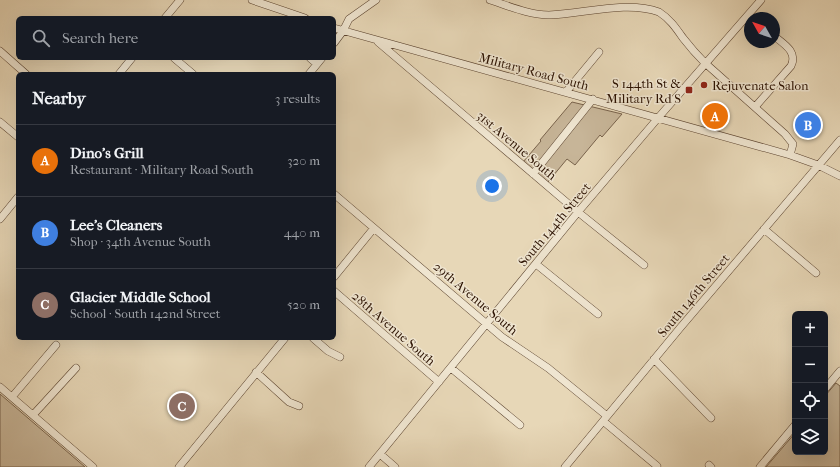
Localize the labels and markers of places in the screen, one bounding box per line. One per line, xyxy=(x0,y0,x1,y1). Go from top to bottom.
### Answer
place label: S 144th St & Military Rd S xyxy=(606,76,681,106)
place label: Rejuvenate Salon xyxy=(712,78,809,93)
marker: Rejuvenate Salon xyxy=(699,80,709,90)
marker: S 144th St & Military Rd S xyxy=(684,85,694,95)
pin: A xyxy=(702,101,728,131)
pin: B xyxy=(795,110,821,140)
pin: C xyxy=(169,391,195,421)

